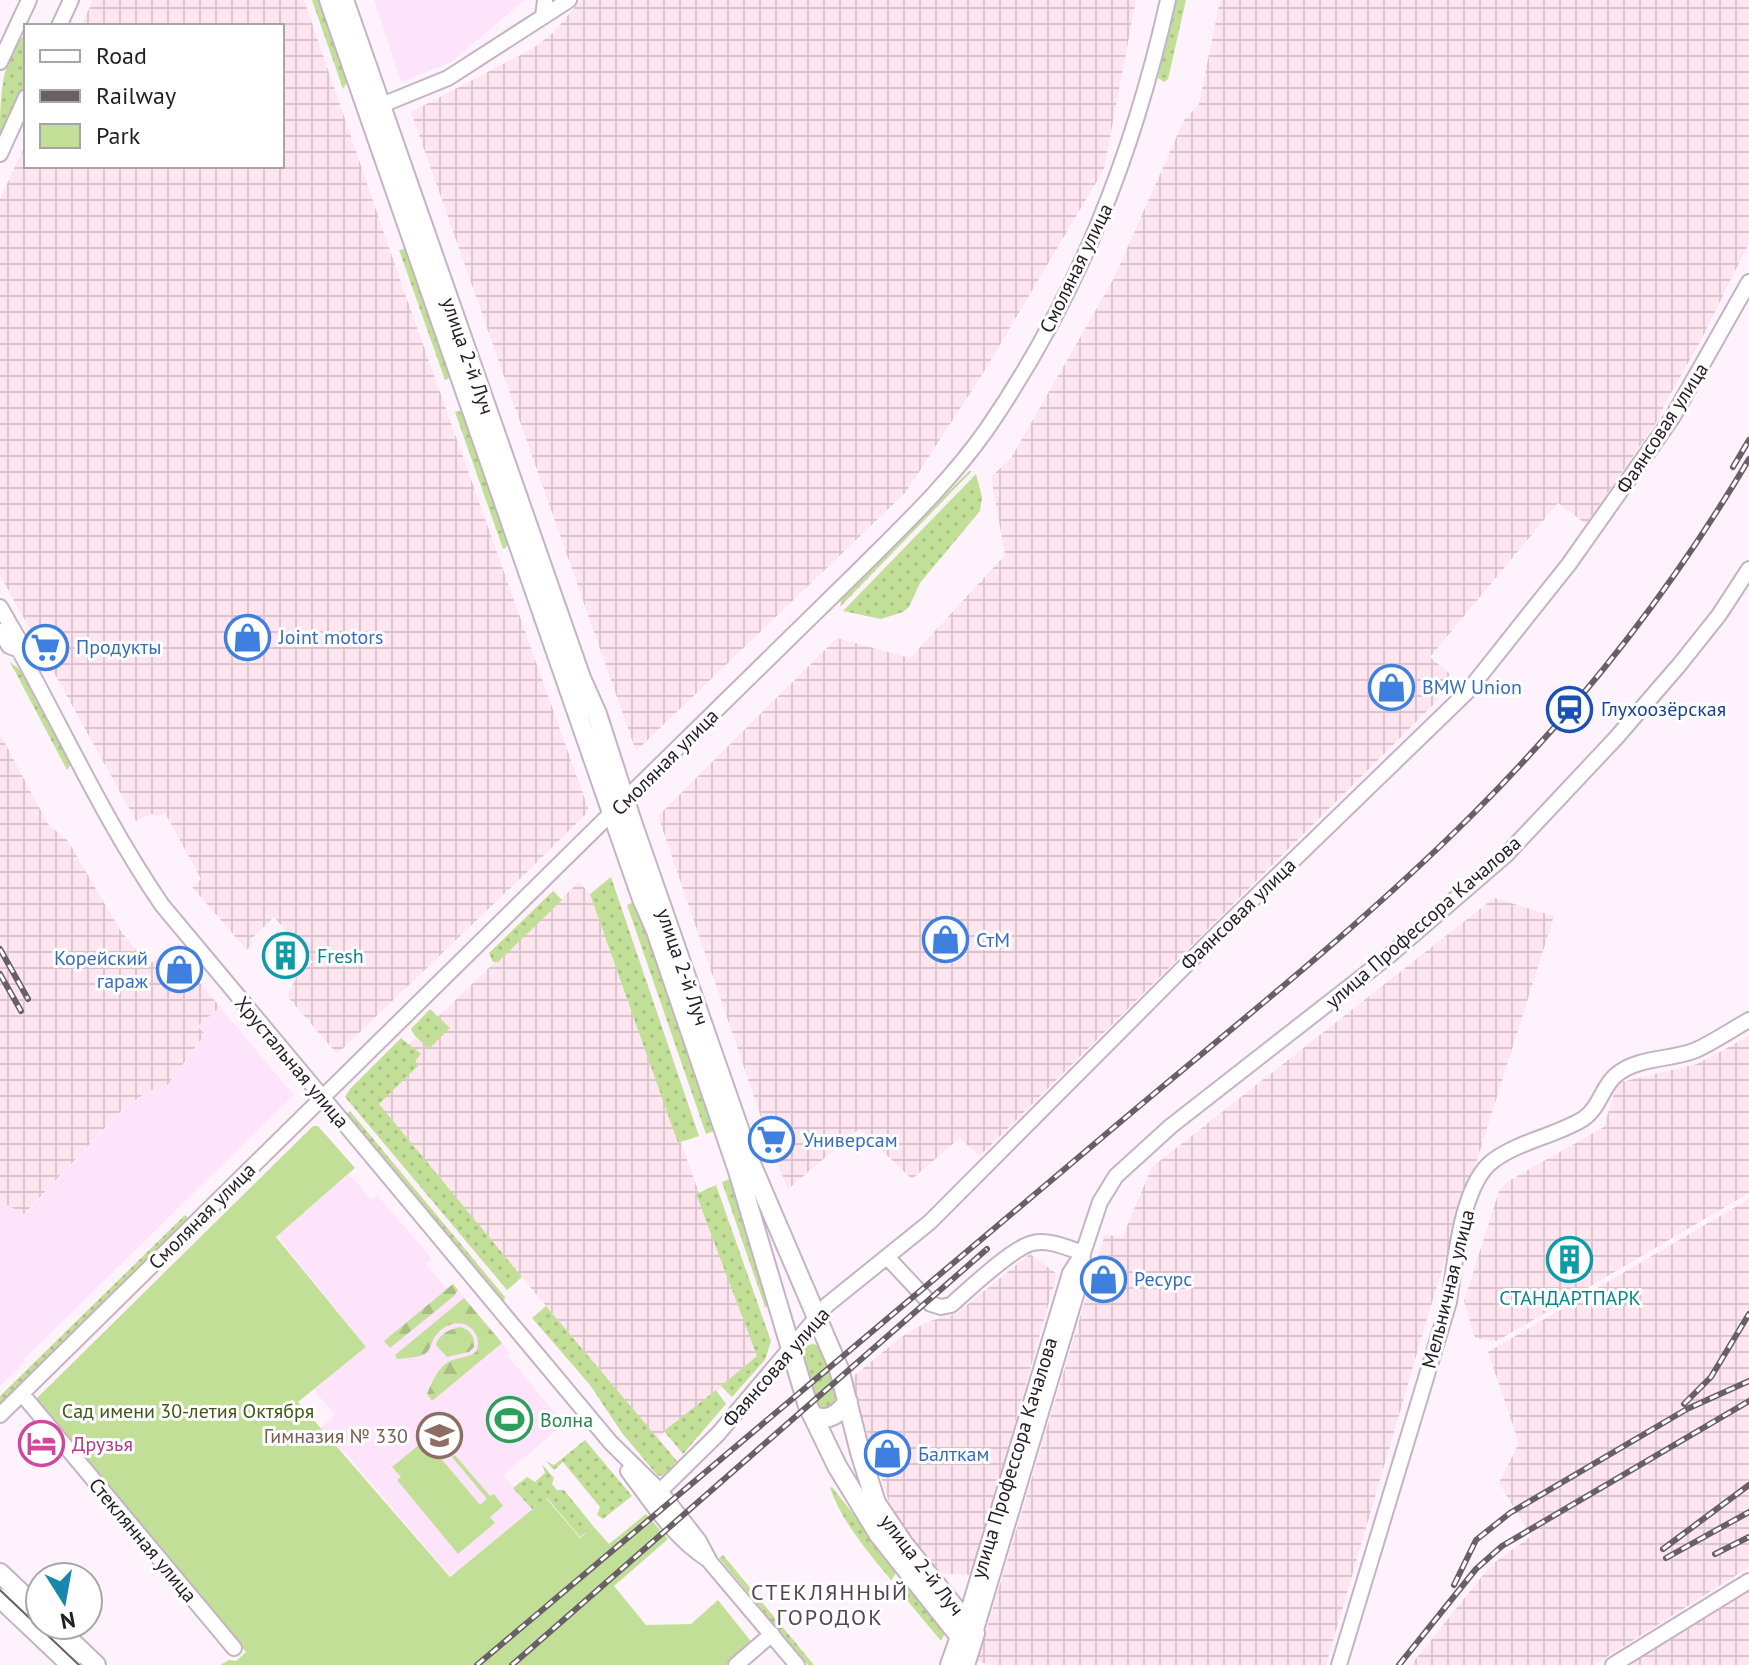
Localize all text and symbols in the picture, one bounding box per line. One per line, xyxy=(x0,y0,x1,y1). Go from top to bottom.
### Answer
legend xyxy=(24,24,284,168)
text: Road xyxy=(96,40,147,71)
text: Railway xyxy=(96,80,176,111)
text: Park xyxy=(96,120,141,151)
street label: Смоляная улица xyxy=(1033,199,1119,337)
street label: улица 2-й Луч xyxy=(436,294,500,418)
street label: Фаянсовая улица xyxy=(1610,358,1714,498)
shop icon: Joint motors xyxy=(224,613,272,661)
supermarket icon: Продукты xyxy=(21,623,69,671)
place label: Joint motors xyxy=(278,624,383,650)
place label: Продукты xyxy=(76,634,161,660)
shop icon: BMW Union xyxy=(1367,663,1415,711)
place label: BMW Union xyxy=(1422,674,1522,700)
station icon: Глухоозёрская xyxy=(1546,685,1594,733)
place label: Глухоозёрская xyxy=(1601,696,1726,722)
street label: Смоляная улица xyxy=(606,703,724,821)
street label: улица Профессора Качалова xyxy=(1320,830,1526,1014)
street label: Фаянсовая улица xyxy=(1175,852,1301,976)
street label: улица 2-й Луч xyxy=(651,905,715,1029)
shop icon: СтМ xyxy=(921,916,969,964)
place label: СтМ xyxy=(976,927,1010,953)
building icon: Fresh xyxy=(262,932,310,980)
place label: Fresh xyxy=(317,943,364,969)
place label: Корейский гараж xyxy=(54,945,149,994)
shop icon: Корейский гараж xyxy=(155,946,203,994)
street label: Хрустальная улица xyxy=(229,991,355,1133)
supermarket icon: Универсам xyxy=(748,1116,796,1164)
place label: Универсам xyxy=(803,1127,898,1153)
street label: Смоляная улица xyxy=(143,1157,261,1275)
street label: Мельничная улица xyxy=(1416,1207,1480,1371)
building icon: СТАНДАРТПАРК xyxy=(1546,1235,1594,1283)
shop icon: Ресурс xyxy=(1079,1255,1127,1303)
place label: Ресурс xyxy=(1134,1266,1192,1292)
place label: СТАНДАРТПАРК xyxy=(1499,1285,1641,1311)
street label: Фаянсовая улица xyxy=(717,1302,835,1432)
street label: улица Профессора Качалова xyxy=(965,1334,1063,1582)
sports icon: Волна xyxy=(485,1396,533,1444)
park label: Сад имени 30-летия Октября xyxy=(62,1398,314,1424)
place label: Волна xyxy=(540,1407,593,1433)
school or university icon: Гимназия № 330 xyxy=(415,1412,463,1460)
hotel icon: Друзья xyxy=(17,1420,65,1468)
place label: Гимназия № 330 xyxy=(264,1423,408,1449)
shop icon: Балткам xyxy=(863,1430,911,1478)
place label: Друзья xyxy=(72,1431,133,1457)
place label: Балткам xyxy=(918,1441,989,1467)
street label: Стеклянная улица xyxy=(83,1472,203,1608)
street label: улица 2-й Луч xyxy=(874,1509,970,1621)
north arrow xyxy=(24,1561,104,1641)
district label: СТЕКЛЯННЫЙ ГОРОДОК xyxy=(751,1578,909,1631)
text: N xyxy=(58,1606,78,1636)

